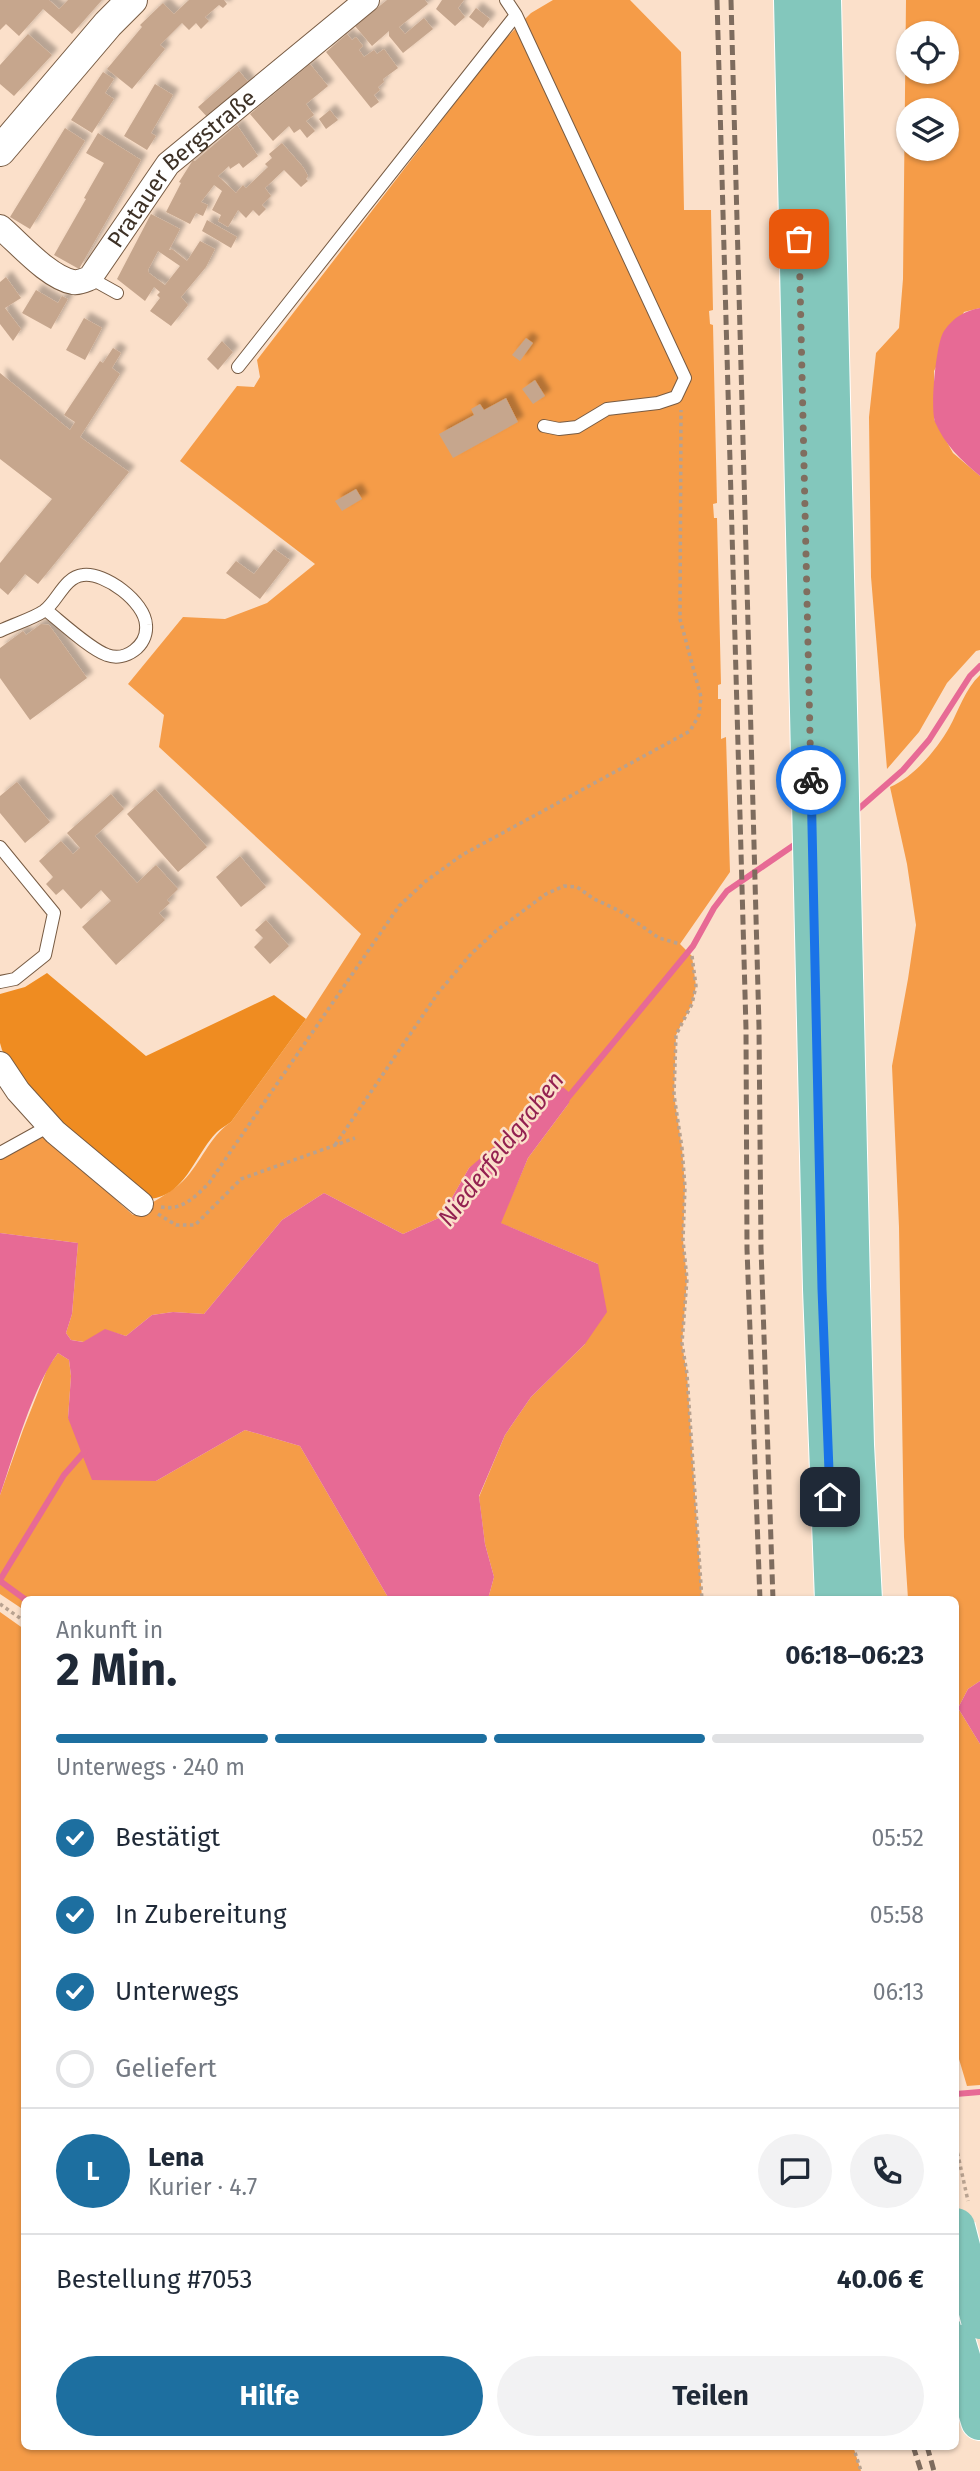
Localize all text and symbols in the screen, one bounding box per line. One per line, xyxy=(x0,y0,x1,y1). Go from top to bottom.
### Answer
map controls xyxy=(896,21,959,161)
button: locate xyxy=(896,21,959,84)
street label: Pratauer Bergstraße xyxy=(101,83,262,253)
button: layers xyxy=(896,98,959,161)
pin xyxy=(769,209,829,269)
icon: bag xyxy=(780,220,818,258)
courier xyxy=(776,745,846,815)
icon: bike xyxy=(792,761,830,799)
water label: Niederfeldgraben xyxy=(432,1066,570,1232)
pin xyxy=(800,1467,860,1527)
icon: home xyxy=(811,1478,849,1516)
text: Ankunft in xyxy=(56,1616,163,1644)
text: 06:18–06:23 xyxy=(785,1640,924,1671)
text: 2 Min. xyxy=(56,1642,177,1697)
text: Unterwegs · 240 m xyxy=(56,1753,245,1781)
icon: check xyxy=(56,1819,94,1857)
text: Bestätigt xyxy=(115,1822,220,1853)
text: 05:52 xyxy=(871,1824,924,1852)
icon: check xyxy=(56,1896,94,1934)
text: In Zubereitung xyxy=(115,1899,287,1930)
text: 05:58 xyxy=(870,1901,924,1929)
icon: check xyxy=(56,1973,94,2011)
text: Unterwegs xyxy=(115,1976,239,2007)
text: 06:13 xyxy=(873,1978,924,2006)
text: Geliefert xyxy=(115,2053,217,2084)
button: chat xyxy=(758,2134,832,2208)
button: phone xyxy=(850,2134,924,2208)
text: Lena xyxy=(148,2142,204,2173)
text: L xyxy=(86,2156,100,2187)
text: Kurier · 4.7 xyxy=(148,2173,257,2201)
text: Bestellung #7053 xyxy=(56,2264,252,2295)
text: 40.06 € xyxy=(837,2264,924,2295)
button: Hilfe xyxy=(56,2356,483,2436)
button: Teilen xyxy=(497,2356,924,2436)

